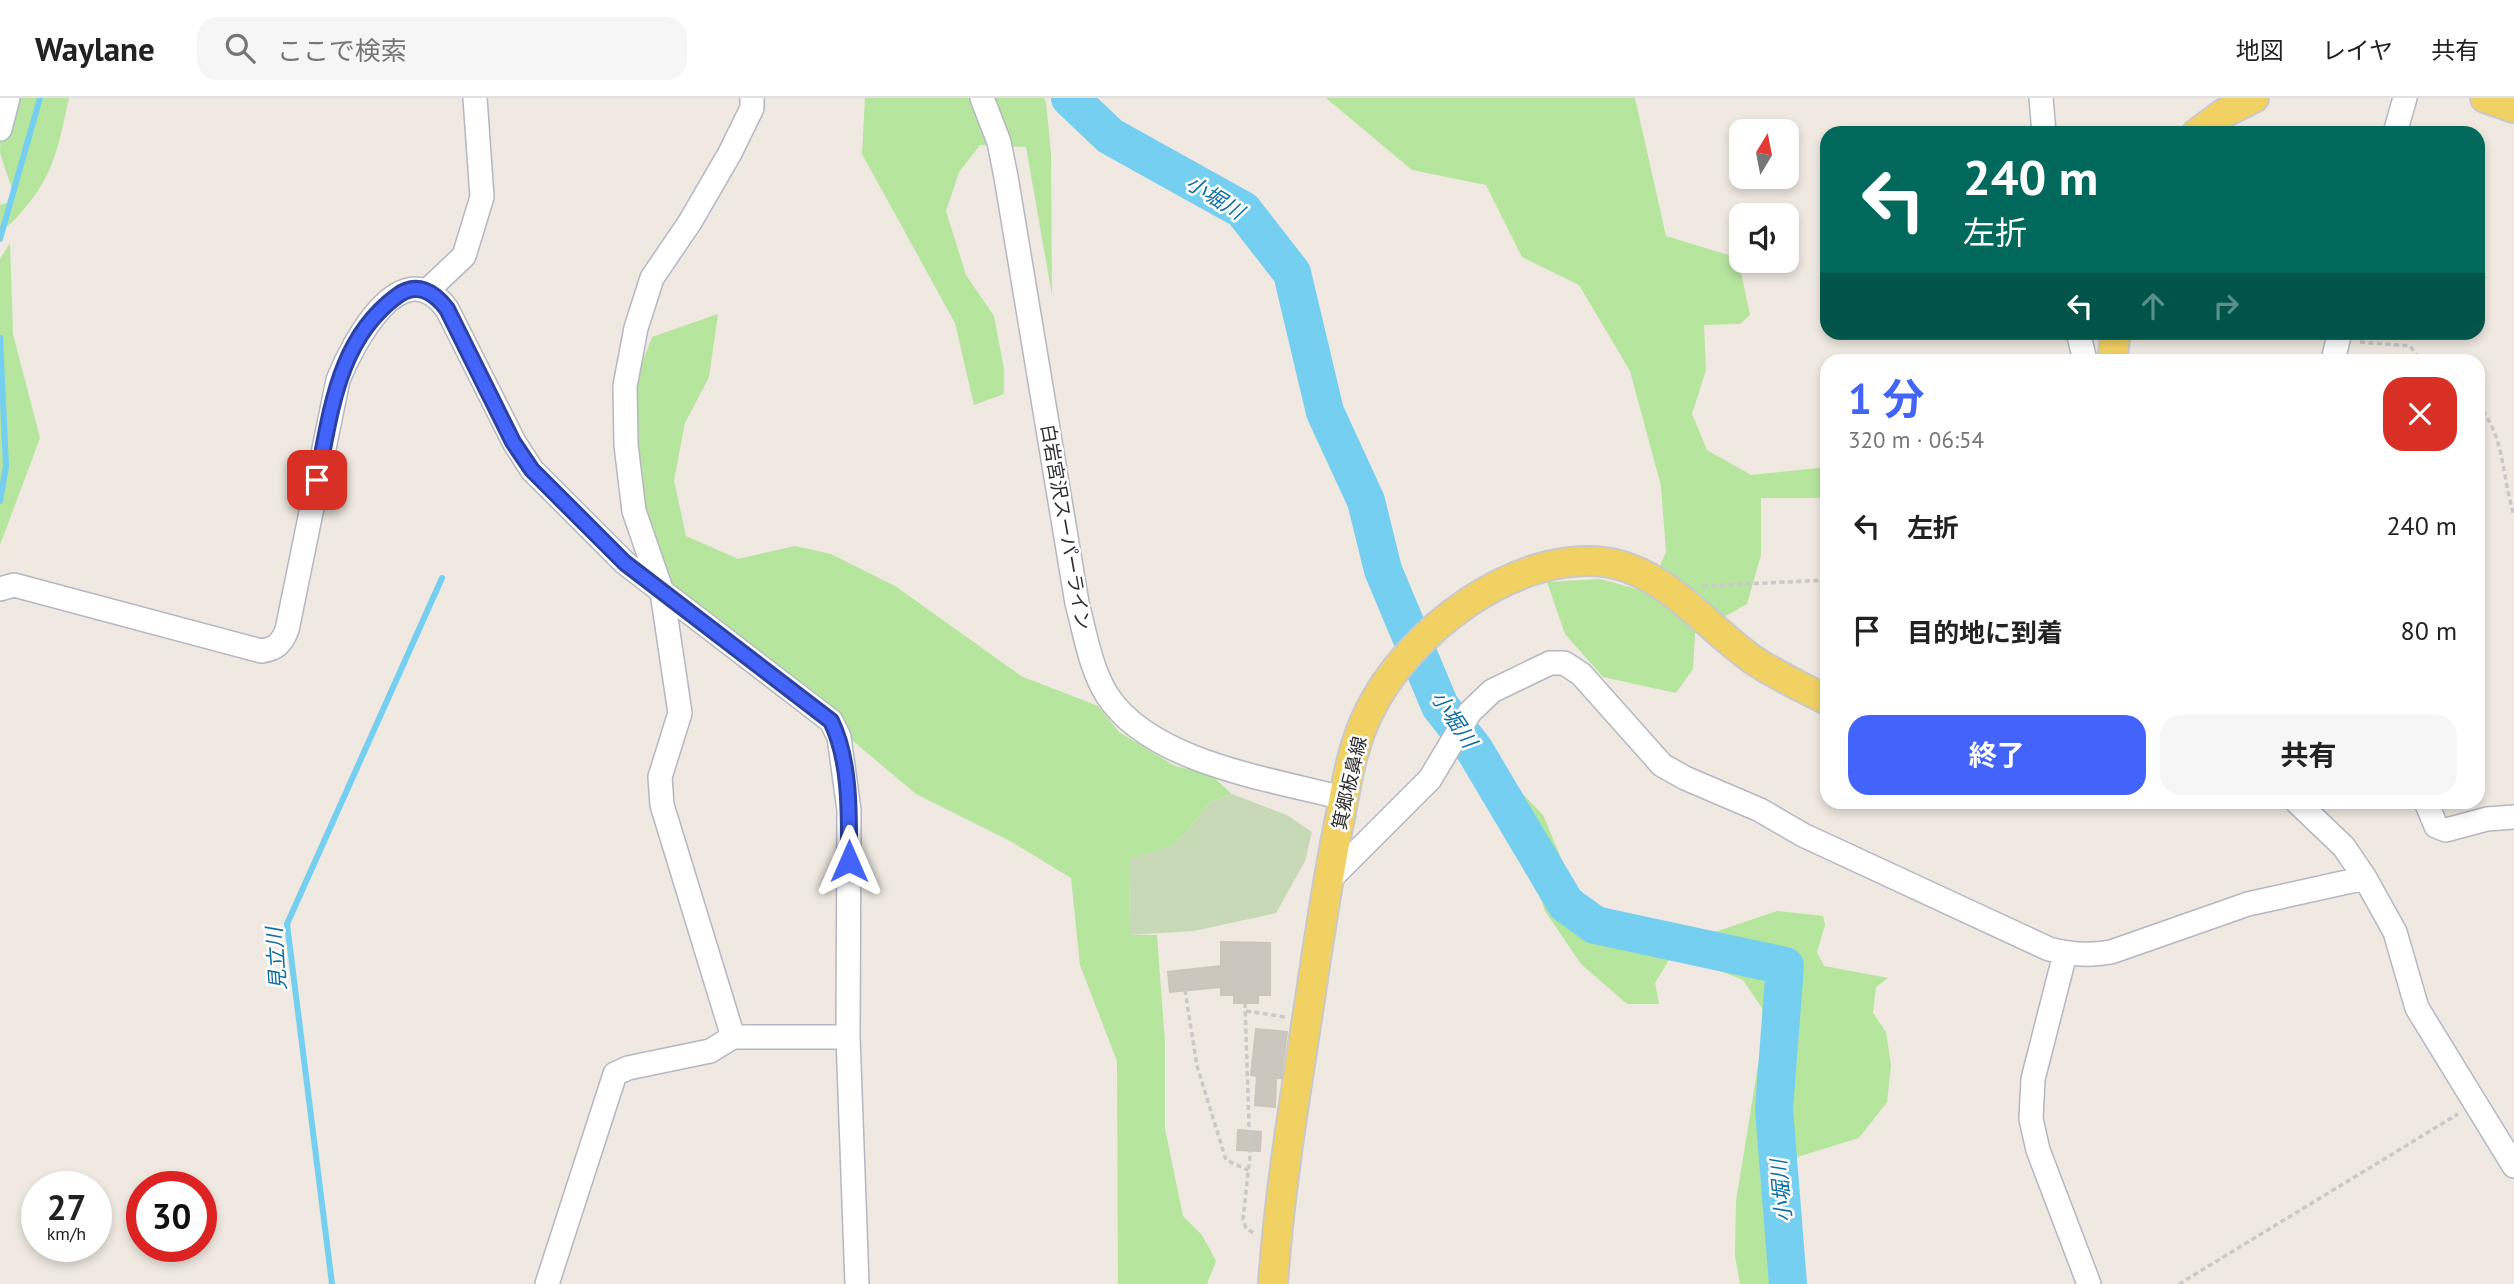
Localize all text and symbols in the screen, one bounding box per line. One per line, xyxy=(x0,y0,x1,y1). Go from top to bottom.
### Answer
search box xyxy=(197,17,687,80)
text: Waylane xyxy=(35,27,155,70)
icon: search xyxy=(221,29,259,67)
text: ここで検索 xyxy=(277,34,407,67)
text: 地図 xyxy=(2236,35,2284,66)
text: レイヤ xyxy=(2322,35,2393,66)
text: 共有 xyxy=(2431,35,2479,66)
north arrow xyxy=(1729,119,1799,189)
map controls xyxy=(1729,119,1799,273)
text: 240 m xyxy=(1963,145,2098,209)
icon: left xyxy=(1848,154,1939,245)
water label: 小堀川 xyxy=(1181,169,1251,226)
button: sound xyxy=(1729,203,1799,273)
text: 左折 xyxy=(1963,211,2027,253)
icon: left xyxy=(2061,287,2099,325)
icon: ahead xyxy=(2134,287,2172,325)
icon: right xyxy=(2207,287,2245,325)
text: 1 分 xyxy=(1848,371,1924,426)
button: close xyxy=(2383,377,2457,451)
street label: 白岩宮沢スーパーライン xyxy=(1036,422,1096,632)
text: 320 m · 06:54 xyxy=(1848,425,1984,454)
pin xyxy=(287,450,347,510)
icon: arrive xyxy=(298,461,336,499)
icon: left xyxy=(1848,507,1886,545)
text: 240 m xyxy=(2386,509,2457,542)
text: 左折 xyxy=(1907,511,1959,544)
icon: arrive xyxy=(1848,612,1886,650)
text: 80 m xyxy=(2401,614,2457,647)
text: 目的地に到着 xyxy=(1907,616,2063,649)
water label: 小堀川 xyxy=(1425,685,1484,754)
button: 終了 xyxy=(1848,715,2146,795)
button: 共有 xyxy=(2160,715,2457,795)
street label: 箕郷板鼻線 xyxy=(1327,734,1371,832)
position arrow xyxy=(812,824,886,898)
water label: 見立川 xyxy=(260,925,292,991)
water label: 小堀川 xyxy=(1765,1156,1797,1224)
speed limit sign: 30 xyxy=(126,1171,217,1262)
text: 27 xyxy=(47,1184,86,1230)
text: km/h xyxy=(47,1222,86,1245)

